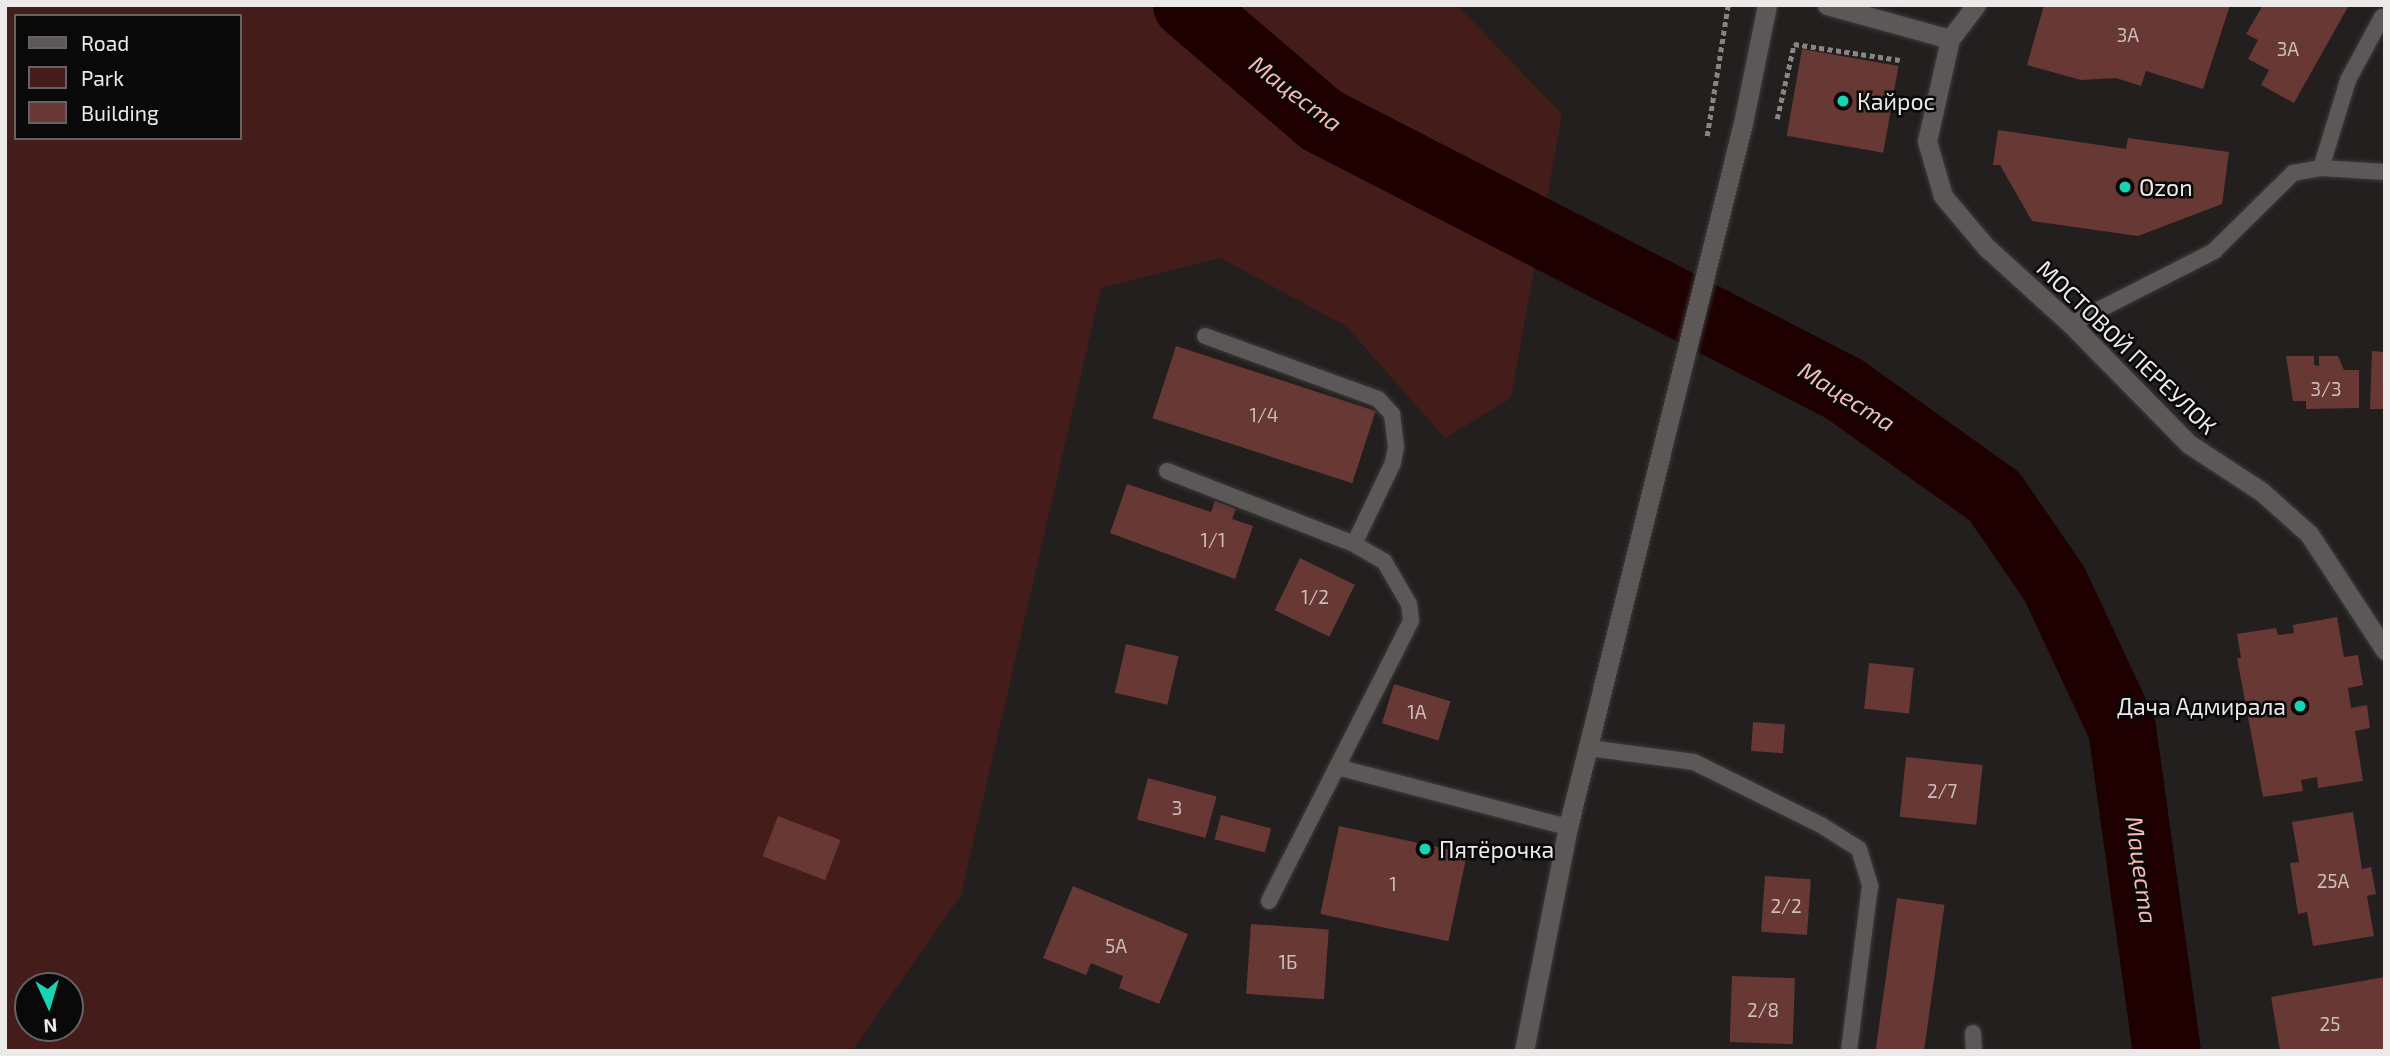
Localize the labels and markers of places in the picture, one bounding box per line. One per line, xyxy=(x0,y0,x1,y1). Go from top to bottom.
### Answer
place label: Кайрос xyxy=(1857,87,1935,115)
marker: Кайрос xyxy=(1835,93,1851,109)
place label: Ozon xyxy=(2139,173,2192,201)
marker: Ozon xyxy=(2117,179,2133,195)
place label: Дача Адмирала xyxy=(2117,692,2286,720)
marker: Дача Адмирала xyxy=(2292,698,2308,714)
place label: Пятёрочка xyxy=(1439,835,1554,863)
marker: Пятёрочка xyxy=(1417,841,1433,857)

